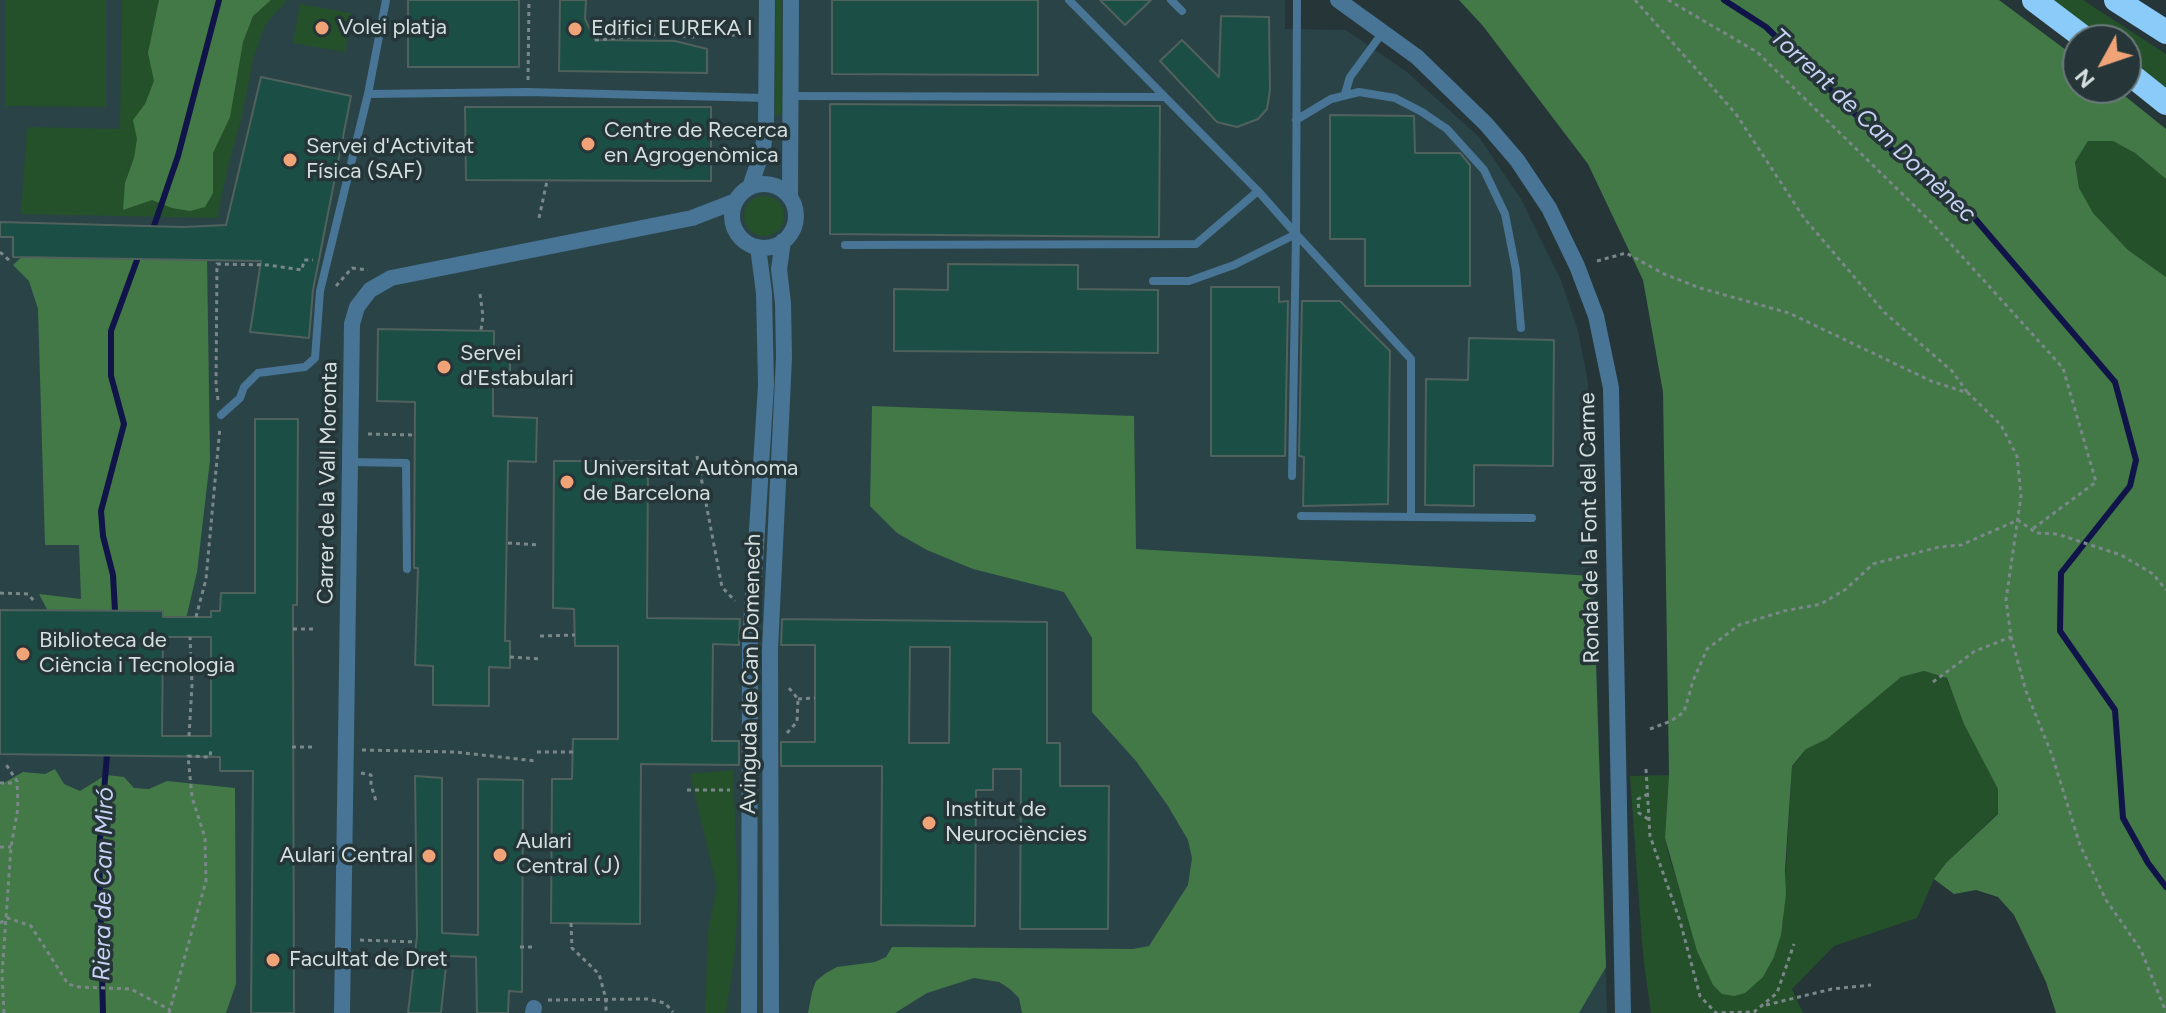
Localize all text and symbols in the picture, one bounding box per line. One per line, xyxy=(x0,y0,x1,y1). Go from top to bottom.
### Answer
place label: Volei platja xyxy=(338,15,447,41)
place label: Edifici EUREKA I xyxy=(591,16,753,42)
marker: Volei platja xyxy=(313,19,331,37)
marker: Edifici EUREKA I xyxy=(566,20,584,38)
water label: Torrent de Can Domènec xyxy=(1764,23,1982,229)
north arrow xyxy=(2062,24,2142,104)
text: N xyxy=(2069,63,2101,94)
place label: Centre de Recerca en Agrogenòmica xyxy=(604,118,788,170)
place label: Servei d'Activitat Física (SAF) xyxy=(306,134,474,186)
marker: Centre de Recerca en Agrogenòmica xyxy=(579,135,597,153)
marker: Servei d'Activitat Física (SAF) xyxy=(281,151,299,169)
place label: Servei d'Estabulari xyxy=(460,341,574,392)
marker: Servei d'Estabulari xyxy=(435,358,453,376)
street label: Carrer de la Vall Moronta xyxy=(313,361,343,605)
street label: Ronda de la Font del Carme xyxy=(1574,392,1606,664)
place label: Universitat Autònoma de Barcelona xyxy=(583,456,798,508)
marker: Universitat Autònoma de Barcelona xyxy=(558,473,576,491)
street label: Avinguda de Can Domenech xyxy=(735,534,767,814)
place label: Biblioteca de Ciència i Tecnologia xyxy=(39,628,235,680)
marker: Biblioteca de Ciència i Tecnologia xyxy=(14,645,32,663)
water label: Riera de Can Miró xyxy=(88,787,120,981)
place label: Institut de Neurociències xyxy=(945,797,1087,848)
marker: Institut de Neurociències xyxy=(920,814,938,832)
place label: Aulari Central (J) xyxy=(516,829,620,880)
place label: Aulari Central xyxy=(280,843,413,869)
marker: Aulari Central (J) xyxy=(491,846,509,864)
marker: Aulari Central xyxy=(420,847,438,865)
place label: Facultat de Dret xyxy=(289,947,448,973)
marker: Facultat de Dret xyxy=(264,951,282,969)

